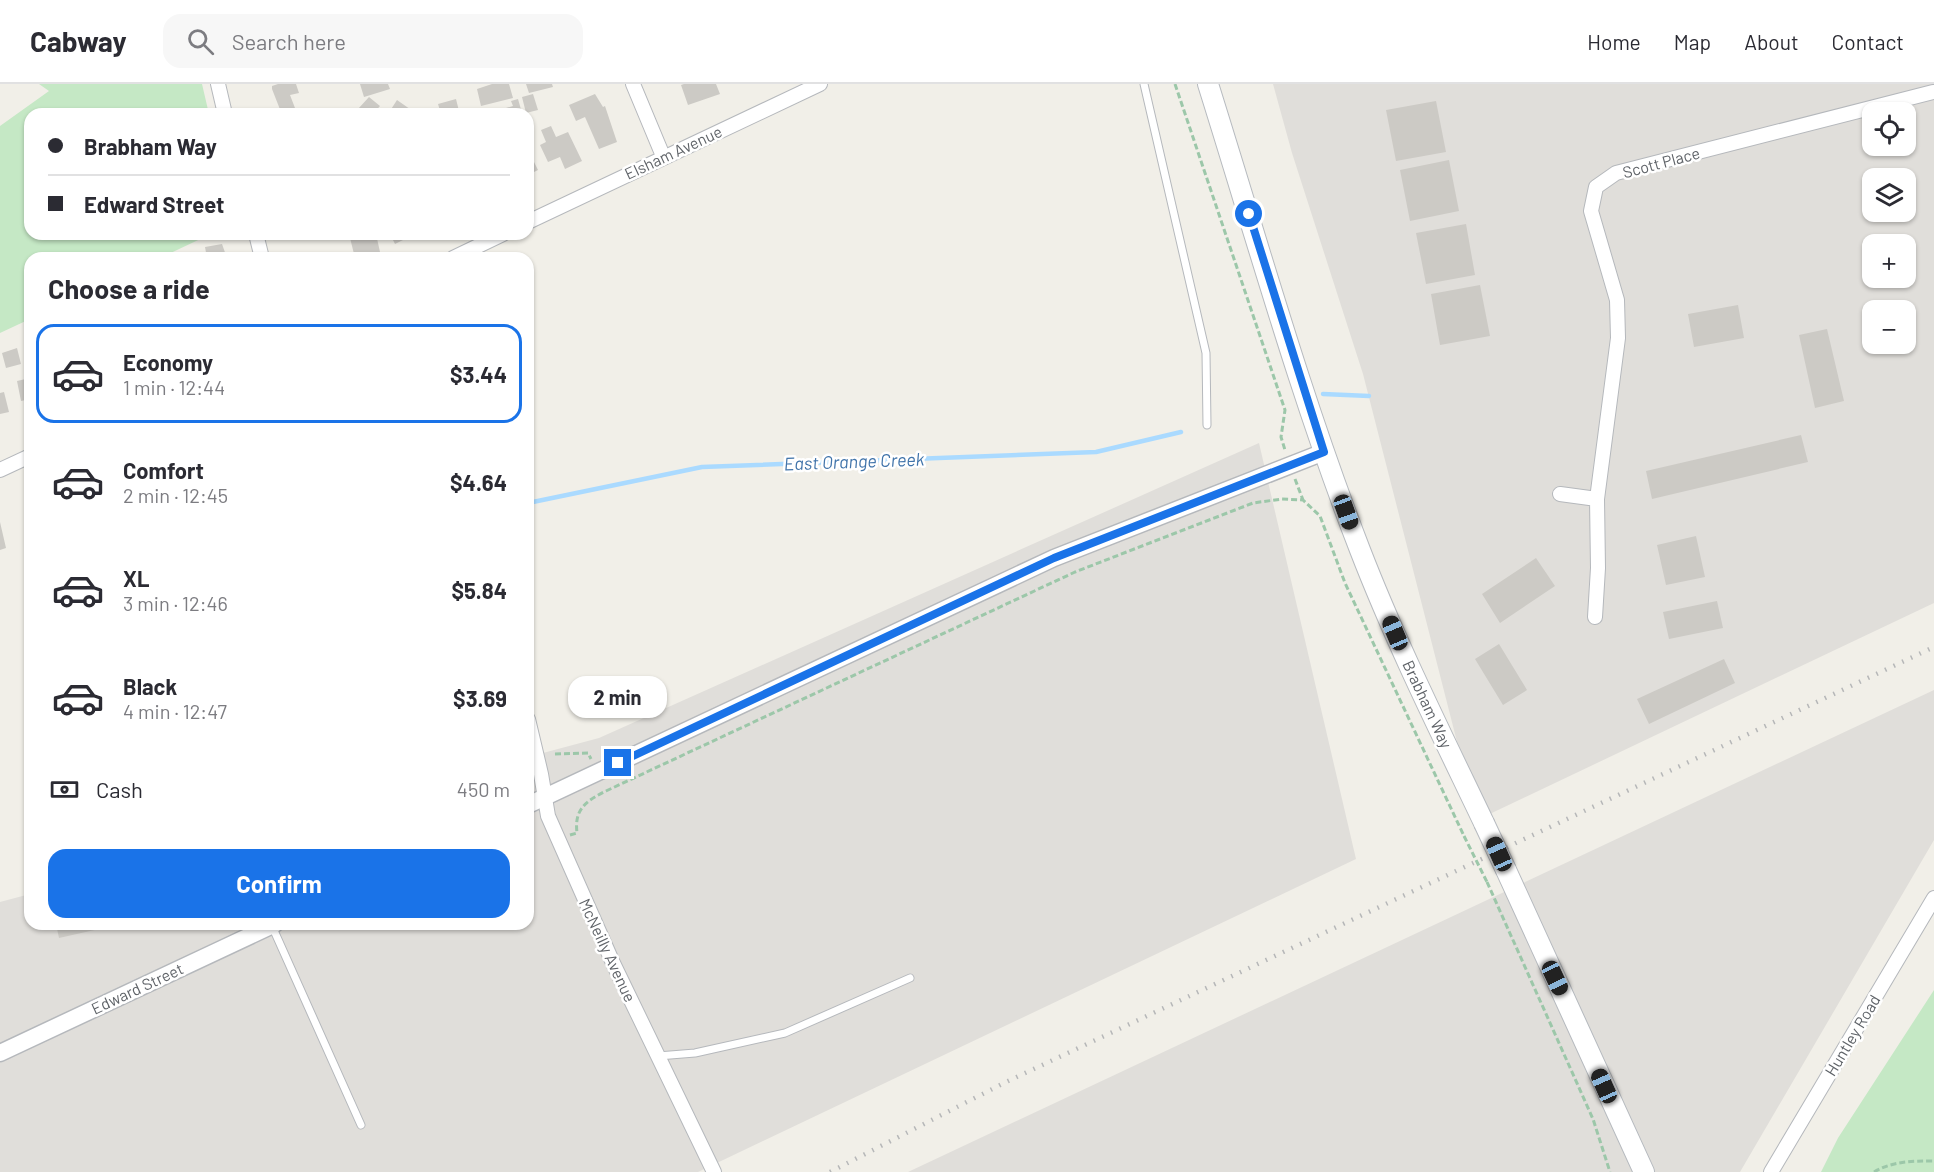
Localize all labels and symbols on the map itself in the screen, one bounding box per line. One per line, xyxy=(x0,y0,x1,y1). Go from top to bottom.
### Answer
street label: Elsham Avenue xyxy=(621,121,725,183)
street label: Scott Place xyxy=(1620,143,1702,181)
route start xyxy=(1235,200,1262,227)
water label: East Orange Creek xyxy=(783,448,925,474)
car xyxy=(1331,492,1361,532)
car xyxy=(1380,613,1410,653)
street label: Brabham Way xyxy=(1399,657,1457,751)
callout: 2 min xyxy=(568,676,668,718)
route end xyxy=(604,749,631,776)
car xyxy=(1483,834,1515,874)
street label: McNeilly Avenue xyxy=(576,895,640,1005)
street label: Edward Street xyxy=(88,958,186,1018)
car xyxy=(1539,958,1571,998)
street label: Huntley Road xyxy=(1820,991,1884,1079)
car xyxy=(1588,1066,1620,1106)

